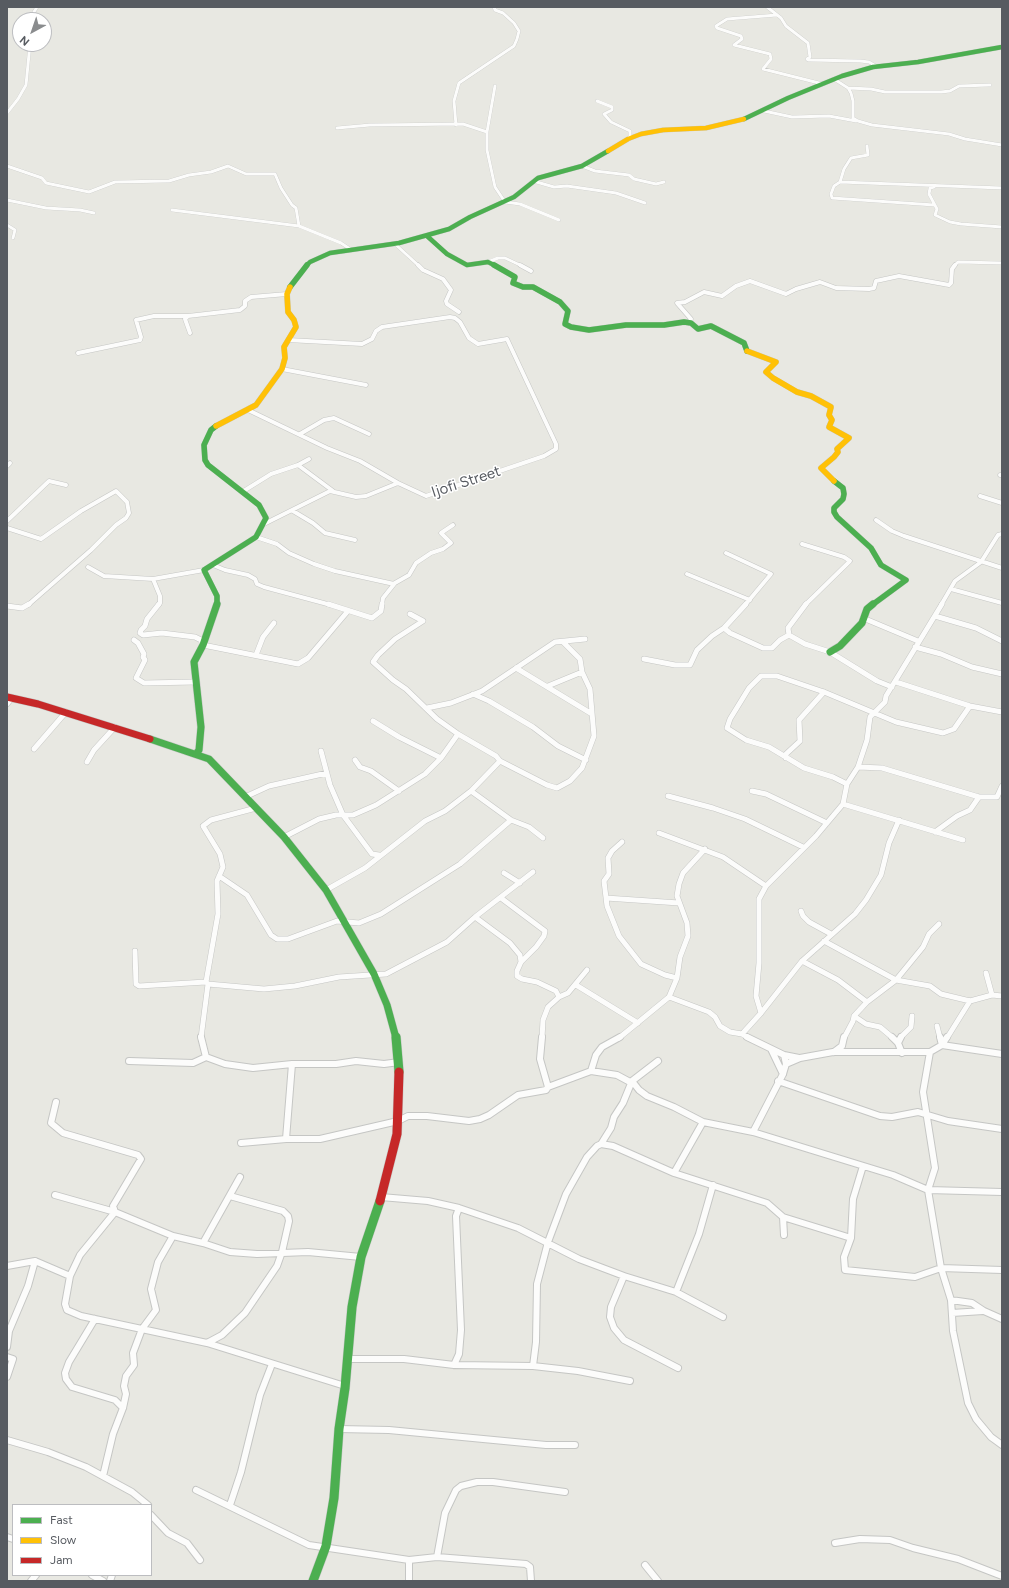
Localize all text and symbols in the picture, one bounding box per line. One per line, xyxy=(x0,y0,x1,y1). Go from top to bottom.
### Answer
north arrow xyxy=(12,12,52,52)
text: N xyxy=(17,33,32,49)
street label: Ijofi Street xyxy=(429,462,503,502)
legend xyxy=(12,1504,152,1576)
text: Fast xyxy=(50,1513,73,1527)
text: Slow xyxy=(50,1533,76,1547)
text: Jam xyxy=(50,1553,73,1567)

